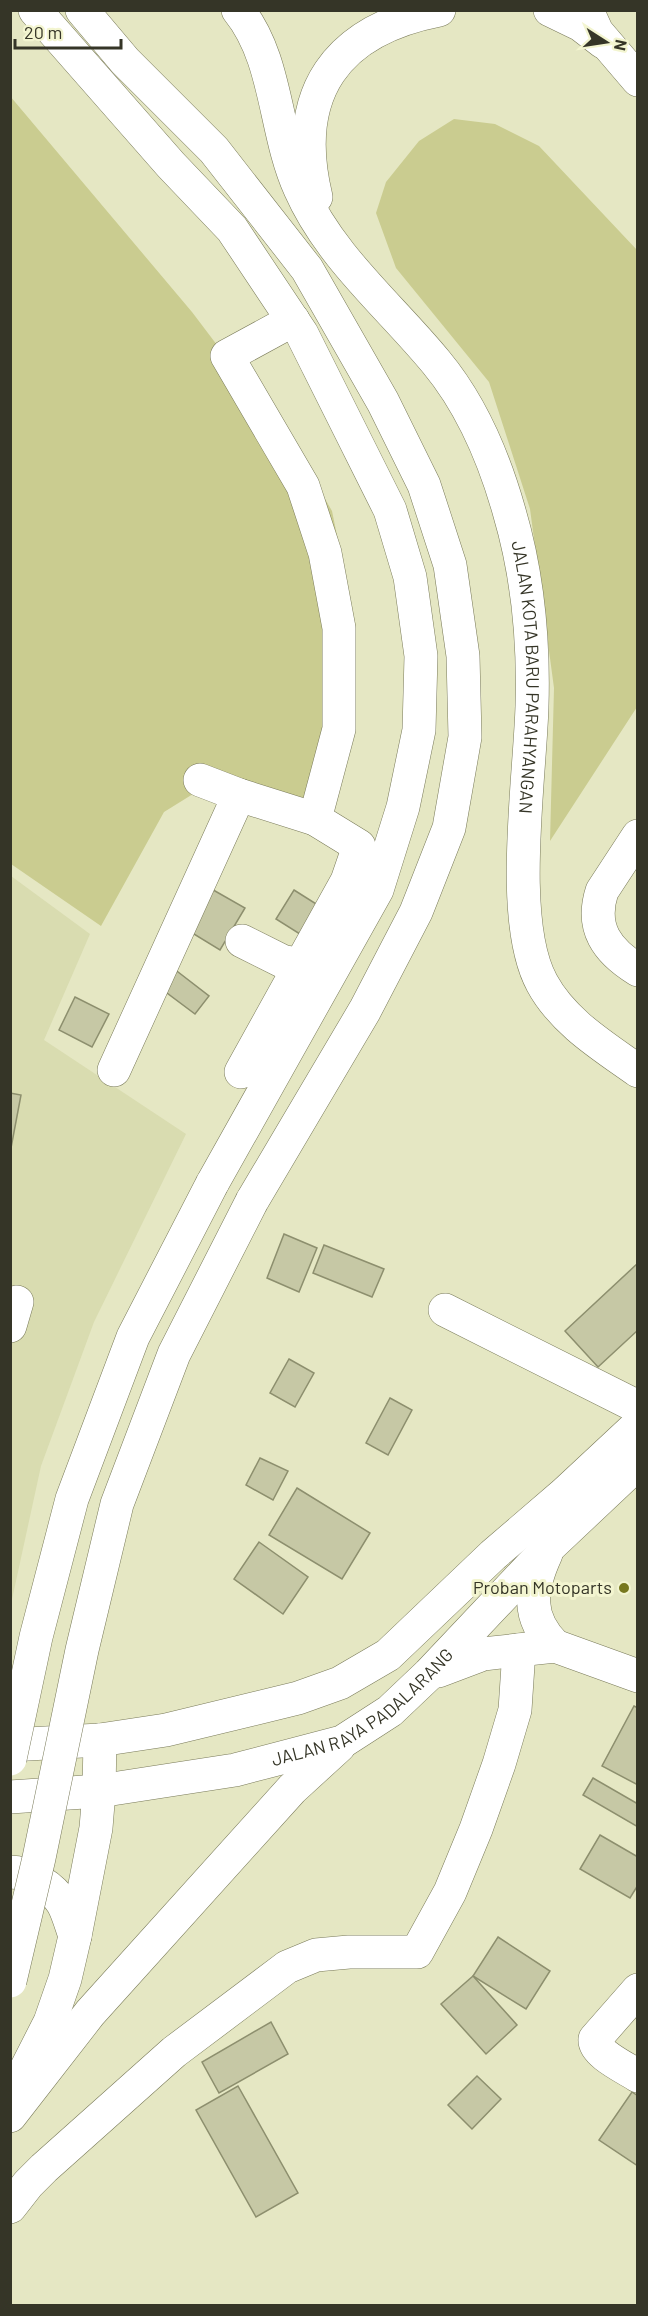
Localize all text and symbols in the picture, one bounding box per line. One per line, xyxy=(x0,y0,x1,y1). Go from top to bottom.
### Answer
scale bar xyxy=(15,12,122,50)
north arrow xyxy=(576,12,636,72)
text: 20 m xyxy=(24,21,62,43)
text: N xyxy=(611,38,632,52)
street label: JALAN KOTA BARU PARAHYANGAN xyxy=(507,538,544,815)
place label: Proban Motoparts xyxy=(473,1576,612,1598)
marker: Proban Motoparts xyxy=(617,1581,631,1595)
street label: JALAN RAYA PADALARANG xyxy=(269,1643,457,1770)

